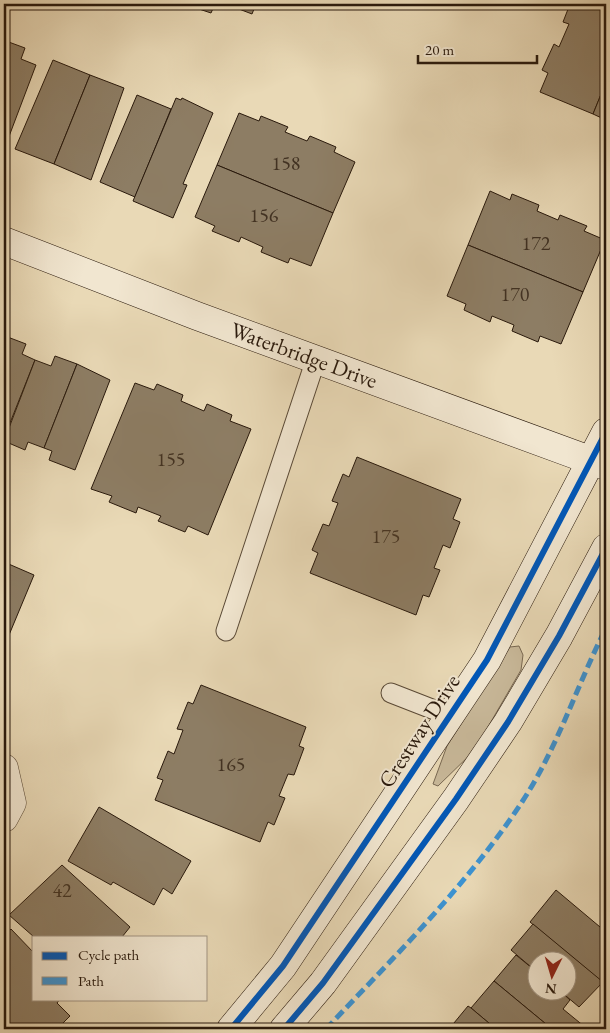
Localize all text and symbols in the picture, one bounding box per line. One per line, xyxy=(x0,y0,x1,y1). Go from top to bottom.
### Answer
scale bar xyxy=(418,32,536,64)
text: 20 m xyxy=(425,40,454,59)
house number: 158 xyxy=(272,150,300,176)
house number: 156 xyxy=(250,202,279,228)
house number: 172 xyxy=(522,230,551,256)
house number: 170 xyxy=(501,281,530,307)
street label: Waterbridge Drive xyxy=(227,315,382,395)
house number: 155 xyxy=(157,446,185,472)
house number: 175 xyxy=(372,523,400,549)
street label: Crestway Drive xyxy=(371,668,467,793)
house number: 165 xyxy=(217,751,245,777)
house number: 42 xyxy=(52,877,72,903)
legend xyxy=(32,936,208,1000)
text: Cycle path xyxy=(78,945,140,964)
north arrow xyxy=(528,950,578,1000)
text: Path xyxy=(78,971,104,990)
text: N xyxy=(544,979,557,998)

